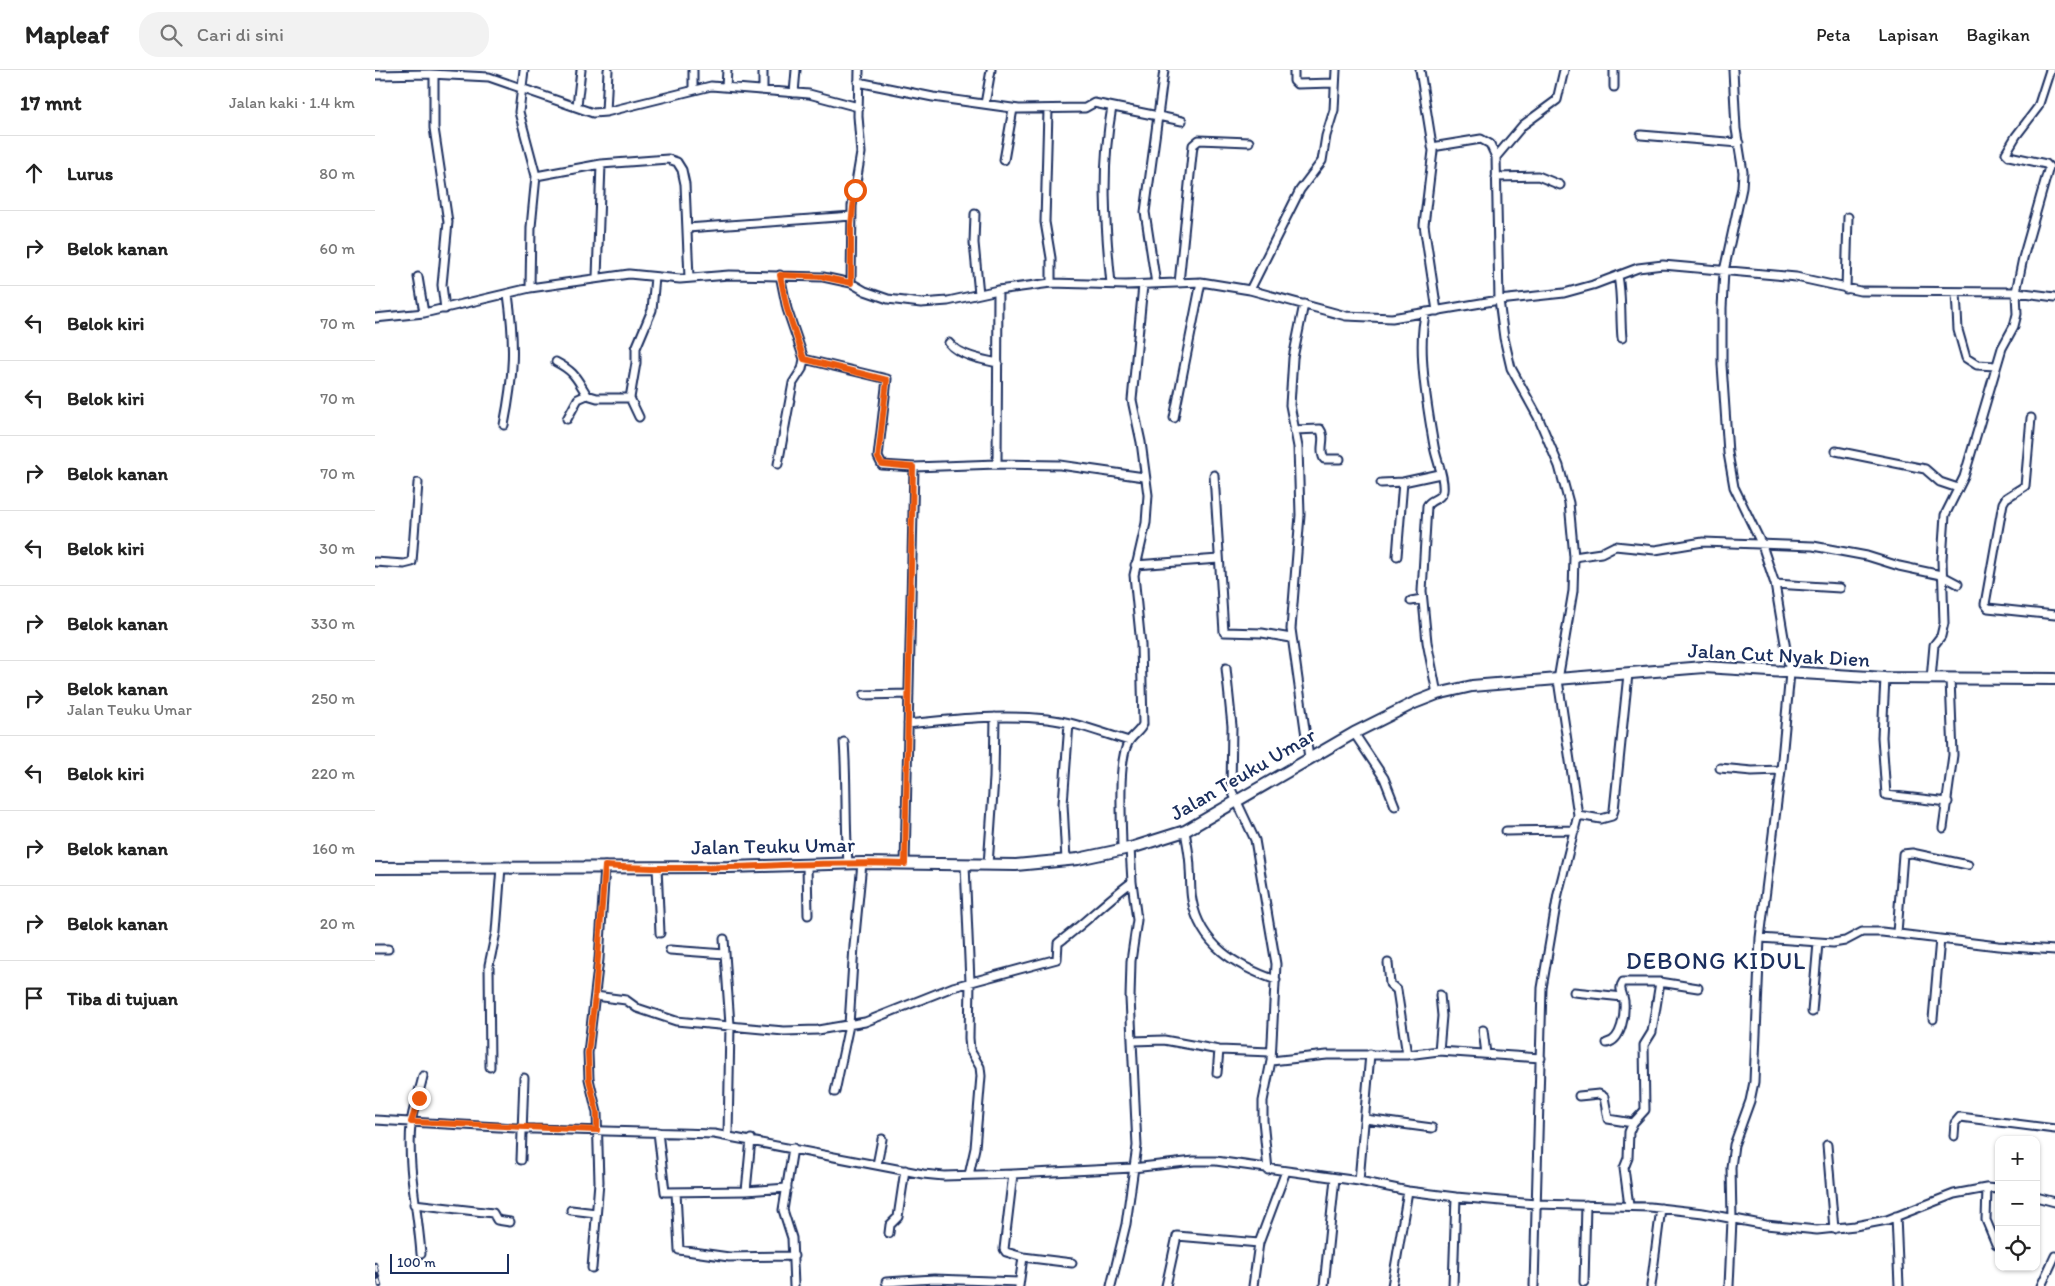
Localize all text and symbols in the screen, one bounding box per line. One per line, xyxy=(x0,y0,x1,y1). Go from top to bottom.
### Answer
search box xyxy=(139,12,489,57)
text: Mapleaf xyxy=(25,20,109,49)
icon: search xyxy=(157,21,185,49)
text: Cari di sini xyxy=(197,23,284,46)
text: Peta xyxy=(1816,24,1850,46)
text: Lapisan xyxy=(1878,24,1938,46)
text: Bagikan xyxy=(1966,24,2030,46)
text: 17 mnt xyxy=(20,90,82,115)
text: Jalan kaki · 1.4 km xyxy=(229,93,355,112)
icon: ahead xyxy=(20,159,48,187)
text: Lurus xyxy=(67,162,113,185)
text: 80 m xyxy=(319,164,355,183)
route start xyxy=(844,179,867,202)
icon: right xyxy=(20,234,48,262)
text: Belok kanan xyxy=(67,237,168,260)
text: 60 m xyxy=(320,239,355,258)
icon: left xyxy=(20,309,48,337)
text: Belok kiri xyxy=(67,312,144,335)
text: 70 m xyxy=(320,314,355,333)
icon: left xyxy=(20,384,48,412)
text: Belok kiri xyxy=(67,387,144,410)
text: 70 m xyxy=(320,389,355,408)
icon: right xyxy=(20,459,48,487)
text: Belok kanan xyxy=(67,462,168,485)
text: 70 m xyxy=(320,464,355,483)
icon: left xyxy=(20,534,48,562)
text: Belok kiri xyxy=(67,537,144,560)
text: 30 m xyxy=(319,539,355,558)
icon: right xyxy=(20,609,48,637)
text: Belok kanan xyxy=(67,612,168,635)
text: 330 m xyxy=(311,614,355,633)
street label: Jalan Cut Nyak Dien xyxy=(1687,637,1871,672)
text: Belok kanan xyxy=(67,677,168,700)
icon: right xyxy=(20,684,48,712)
text: 250 m xyxy=(311,689,355,708)
text: Jalan Teuku Umar xyxy=(67,700,192,719)
street label: Jalan Teuku Umar xyxy=(1166,722,1320,825)
icon: left xyxy=(20,759,48,787)
text: Belok kiri xyxy=(67,762,144,785)
text: 220 m xyxy=(311,764,355,783)
street label: Jalan Teuku Umar xyxy=(691,832,855,859)
icon: right xyxy=(20,834,48,862)
text: Belok kanan xyxy=(67,837,168,860)
text: 160 m xyxy=(312,839,355,858)
icon: right xyxy=(20,909,48,937)
text: Belok kanan xyxy=(67,912,168,935)
text: 20 m xyxy=(320,914,355,933)
district label: DEBONG KIDUL xyxy=(1626,946,1806,975)
icon: arrive xyxy=(20,984,48,1012)
text: Tiba di tujuan xyxy=(67,987,178,1010)
route end xyxy=(408,1087,431,1110)
map controls xyxy=(1995,1136,2040,1271)
button: + xyxy=(1995,1136,2040,1181)
button: − xyxy=(1995,1181,2040,1226)
button: locate xyxy=(1995,1226,2040,1271)
scale bar xyxy=(390,1251,509,1274)
text: 100 m xyxy=(397,1254,436,1271)

